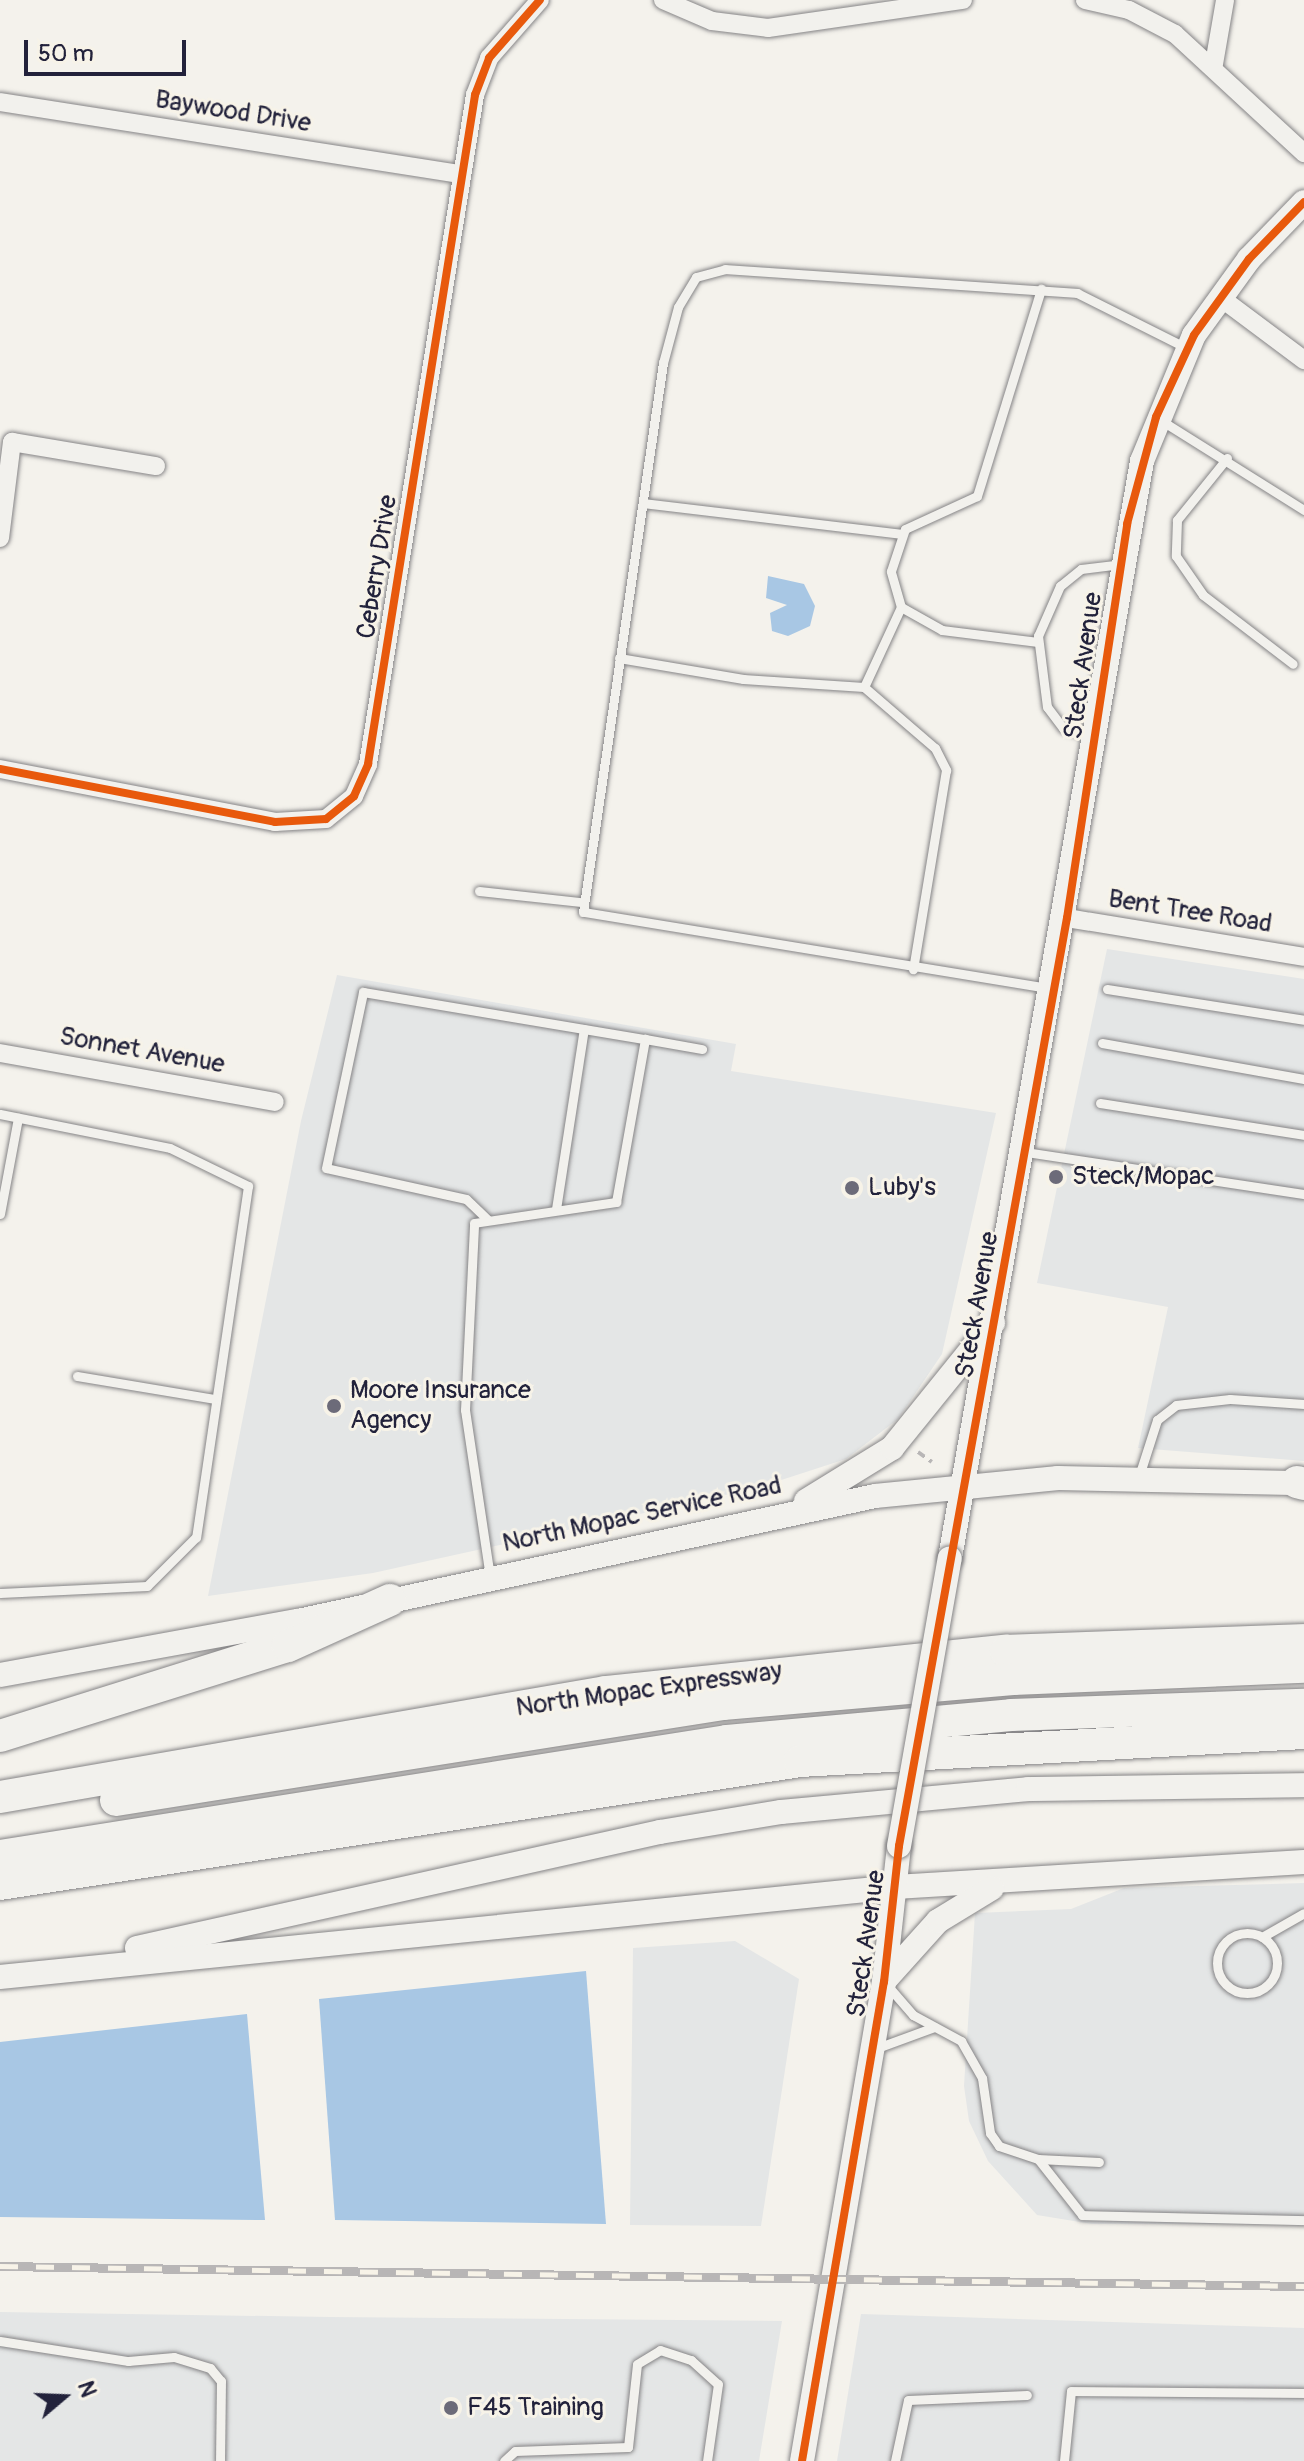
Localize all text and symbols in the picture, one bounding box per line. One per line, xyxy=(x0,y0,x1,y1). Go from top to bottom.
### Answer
scale bar xyxy=(28,24,190,74)
text: 50 m xyxy=(38,39,94,68)
street label: Baywood Drive xyxy=(153,84,313,140)
street label: Ceberry Drive xyxy=(351,493,405,641)
street label: Steck Avenue xyxy=(1058,591,1110,741)
street label: Bent Tree Road xyxy=(1106,884,1274,940)
street label: Sonnet Avenue xyxy=(57,1021,227,1081)
place label: Steck/Mopac xyxy=(1072,1161,1214,1193)
marker: Steck/Mopac xyxy=(1047,1168,1065,1186)
place label: Luby's xyxy=(868,1172,936,1204)
marker: Luby's xyxy=(843,1179,861,1197)
street label: Steck Avenue xyxy=(950,1229,1006,1381)
place label: Moore Insurance Agency xyxy=(350,1375,531,1436)
marker: Moore Insurance Agency xyxy=(325,1397,343,1415)
street label: North Mopac Service Road xyxy=(500,1470,784,1560)
street label: North Mopac Expressway xyxy=(514,1656,784,1724)
street label: Steck Avenue xyxy=(841,1869,893,2019)
north arrow xyxy=(24,2357,104,2437)
text: N xyxy=(71,2378,102,2401)
place label: F45 Training xyxy=(467,2392,604,2424)
marker: F45 Training xyxy=(442,2399,460,2417)

